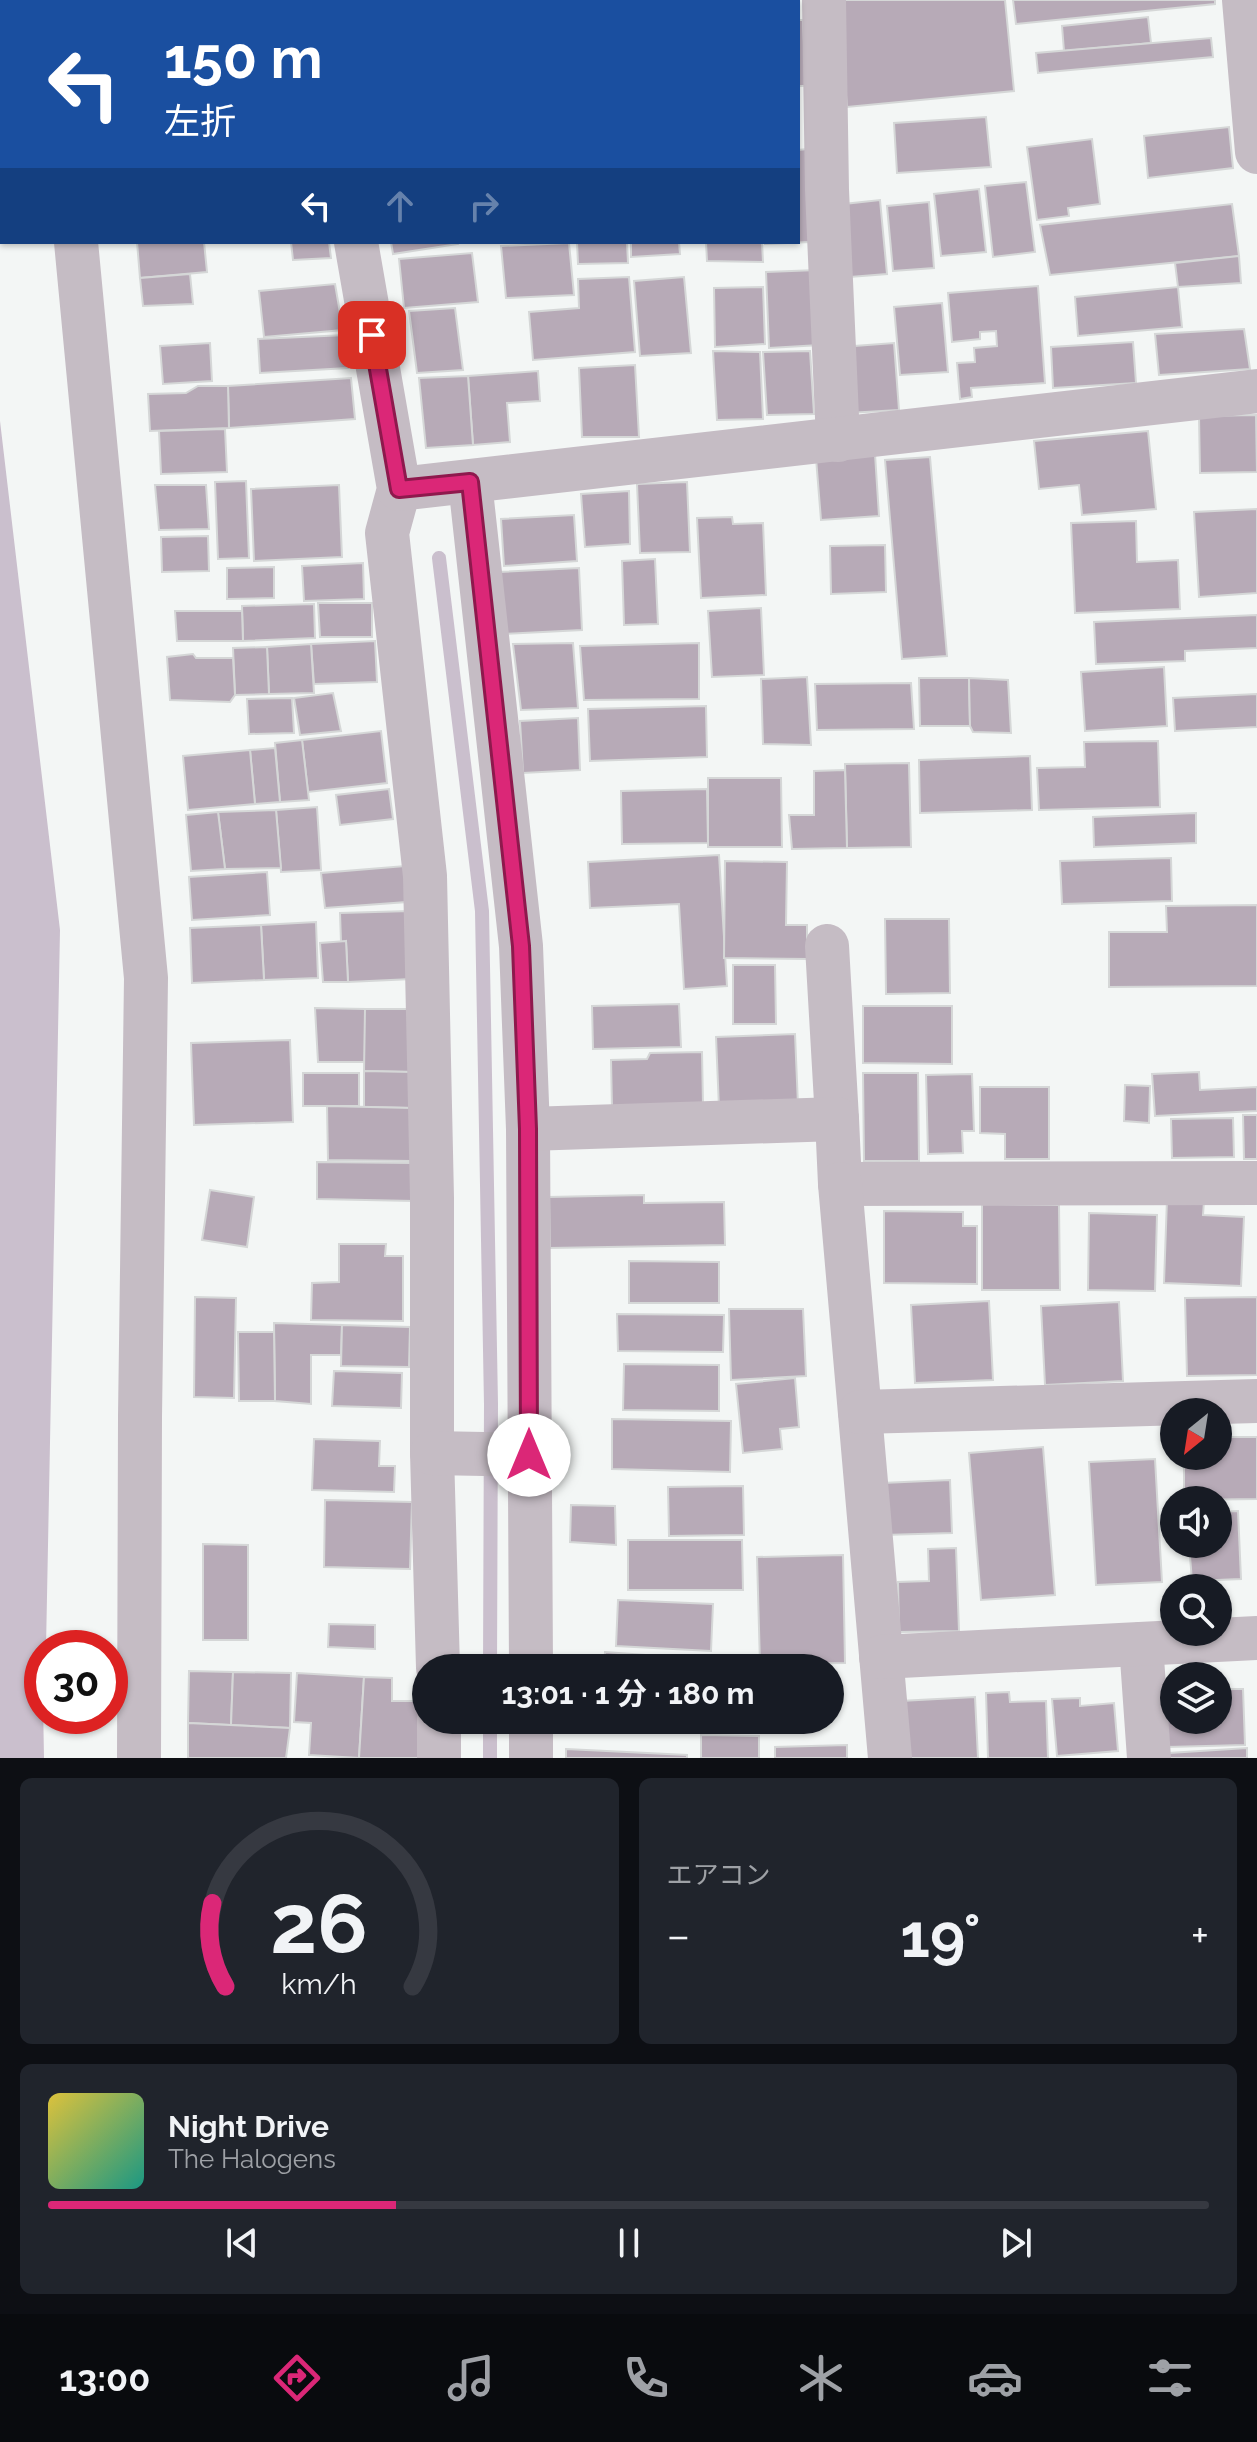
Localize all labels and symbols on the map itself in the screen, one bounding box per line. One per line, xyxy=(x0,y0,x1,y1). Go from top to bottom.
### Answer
pin xyxy=(338,301,406,369)
north arrow xyxy=(1160,1398,1232,1470)
position arrow xyxy=(487,1413,571,1497)
speed limit sign: 30 xyxy=(24,1630,128,1734)

